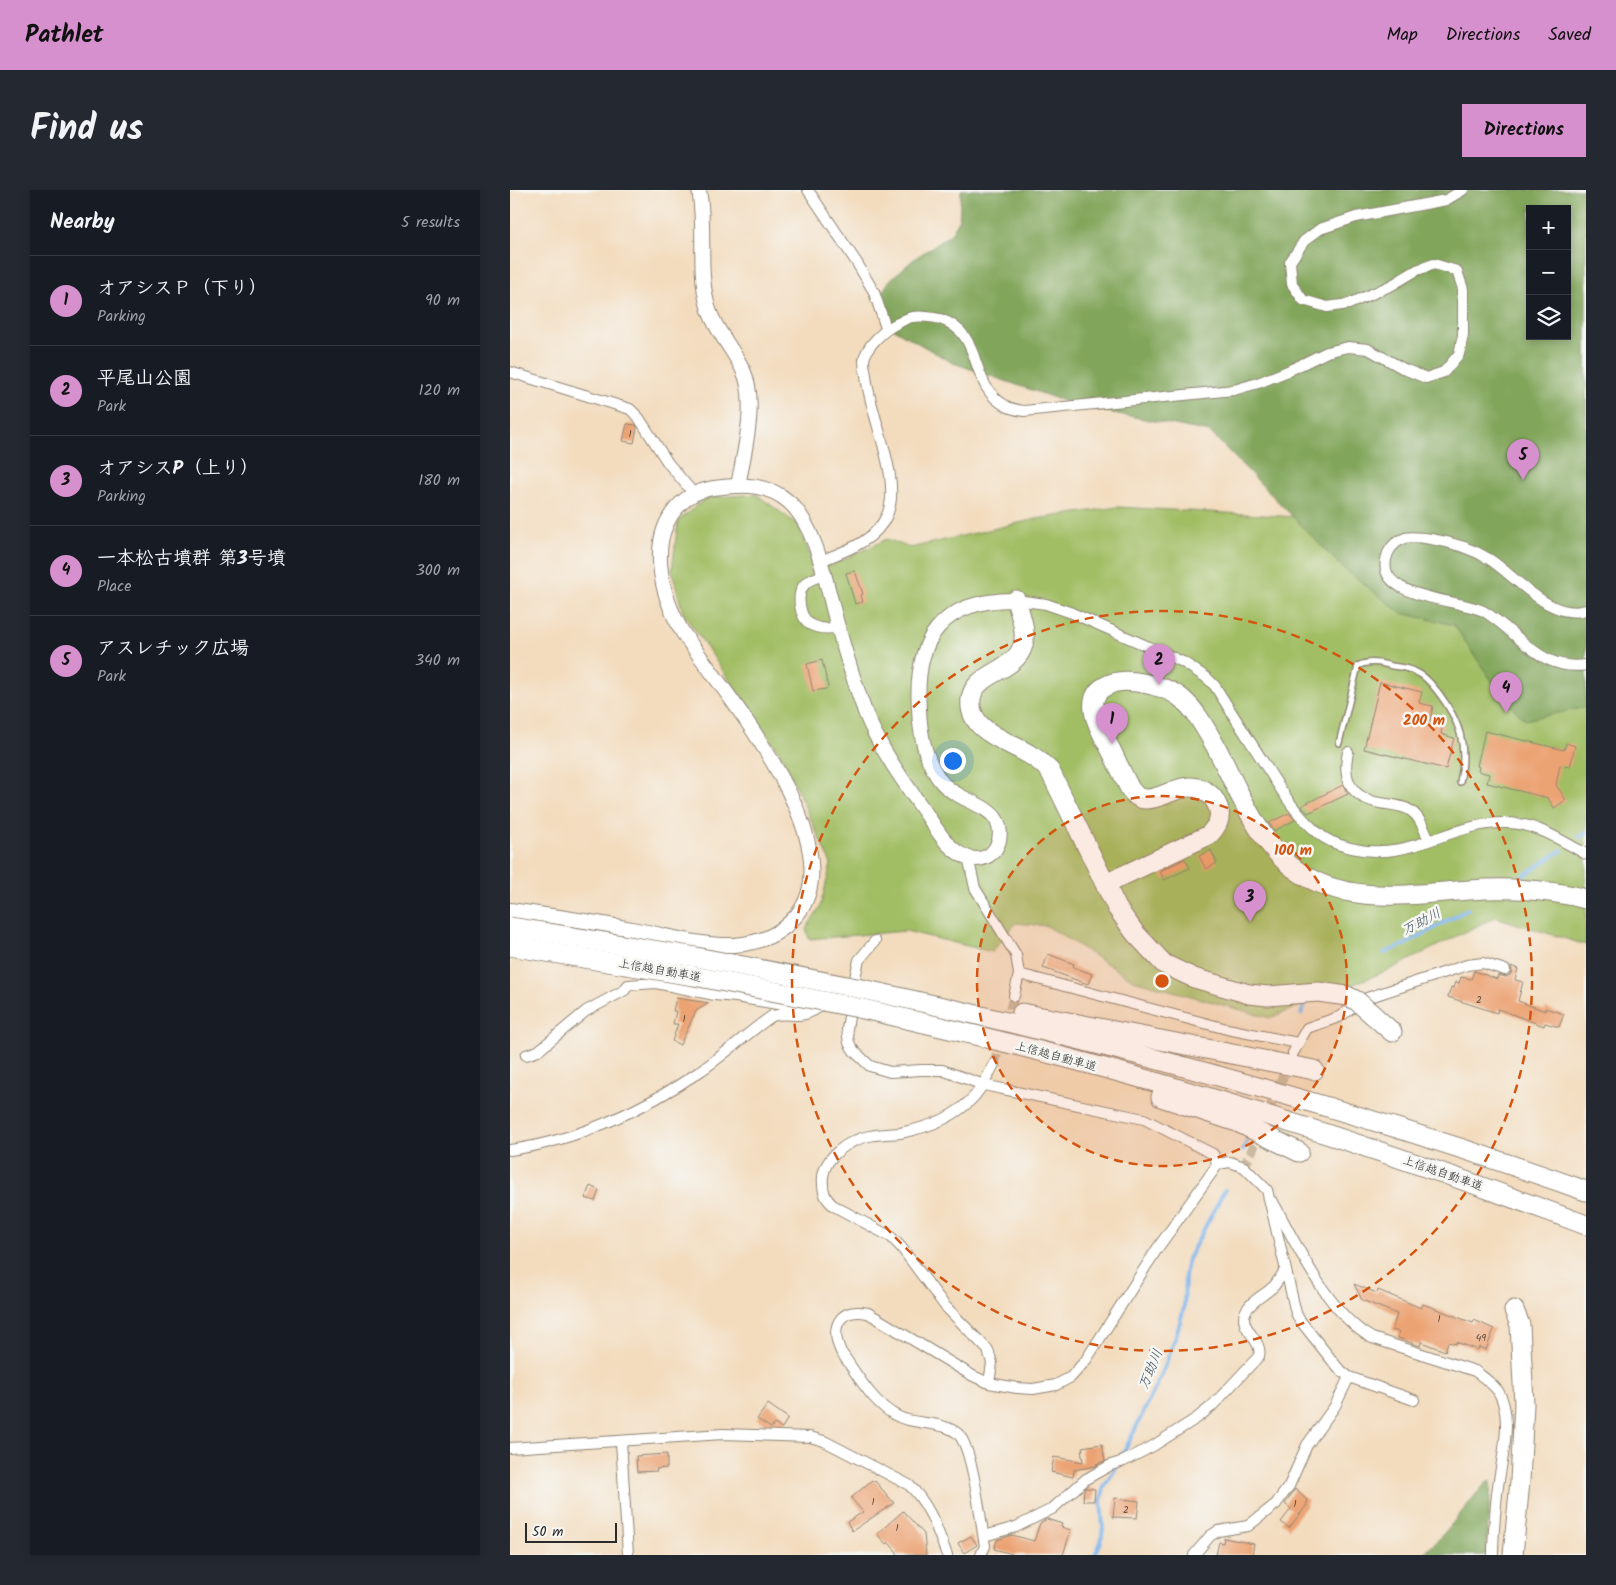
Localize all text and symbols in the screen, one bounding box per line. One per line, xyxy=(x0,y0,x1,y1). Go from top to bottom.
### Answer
text: Pathlet xyxy=(25,16,104,55)
text: Map xyxy=(1386,21,1418,50)
text: Directions xyxy=(1446,21,1520,50)
text: Saved xyxy=(1548,21,1591,50)
text: Find us xyxy=(30,102,143,158)
button: Directions xyxy=(1462,104,1586,157)
map controls xyxy=(1526,205,1571,340)
button: + xyxy=(1526,205,1571,250)
text: Nearby xyxy=(50,206,115,239)
text: 5 results xyxy=(401,210,460,235)
button: − xyxy=(1526,250,1571,295)
text: オアシスＰ（下り） xyxy=(97,274,268,304)
text: 1 xyxy=(64,288,68,313)
text: 90 m xyxy=(425,288,460,313)
button: layers xyxy=(1526,295,1571,340)
text: Parking xyxy=(97,304,146,329)
text: 平尾山公園 xyxy=(97,364,192,394)
text: 2 xyxy=(61,378,71,403)
text: 120 m xyxy=(419,378,460,403)
text: Park xyxy=(97,394,126,419)
house number: 1 xyxy=(628,426,632,442)
pin: 5 xyxy=(1507,439,1539,480)
text: オアシスP（上り） xyxy=(97,454,259,484)
text: 3 xyxy=(62,468,70,493)
text: 180 m xyxy=(418,468,460,493)
text: Parking xyxy=(97,484,146,509)
text: 一本松古墳群 第3号墳 xyxy=(97,544,286,574)
text: 4 xyxy=(62,558,70,583)
text: 300 m xyxy=(416,558,460,583)
text: Place xyxy=(97,574,131,599)
text: アスレチック広場 xyxy=(97,634,249,664)
pin: 2 xyxy=(1143,644,1175,685)
text: 5 xyxy=(62,648,70,673)
text: 340 m xyxy=(415,648,460,673)
text: Park xyxy=(97,664,126,689)
pin: 4 xyxy=(1490,672,1522,713)
pin: 1 xyxy=(1096,703,1128,744)
text: 200 m xyxy=(1403,709,1445,733)
your location xyxy=(940,748,966,774)
text: 100 m xyxy=(1274,839,1312,863)
pin: 3 xyxy=(1234,881,1266,922)
water label: 万助川 xyxy=(1398,902,1445,941)
street label: 上信越自動車道 xyxy=(617,954,703,987)
centre of rings xyxy=(1153,972,1171,990)
house number: 2 xyxy=(1476,992,1482,1008)
house number: 1 xyxy=(682,1011,686,1027)
street label: 上信越自動車道 xyxy=(1013,1036,1099,1077)
street label: 上信越自動車道 xyxy=(1400,1151,1486,1196)
house number: 1 xyxy=(1437,1311,1441,1327)
house number: 49 xyxy=(1476,1330,1486,1346)
water label: 万助川 xyxy=(1133,1346,1169,1393)
house number: 1 xyxy=(871,1494,875,1510)
house number: 1 xyxy=(1293,1496,1297,1512)
house number: 2 xyxy=(1123,1502,1129,1518)
scale bar xyxy=(525,1520,618,1543)
house number: 1 xyxy=(895,1520,899,1536)
text: 50 m xyxy=(532,1521,563,1543)

